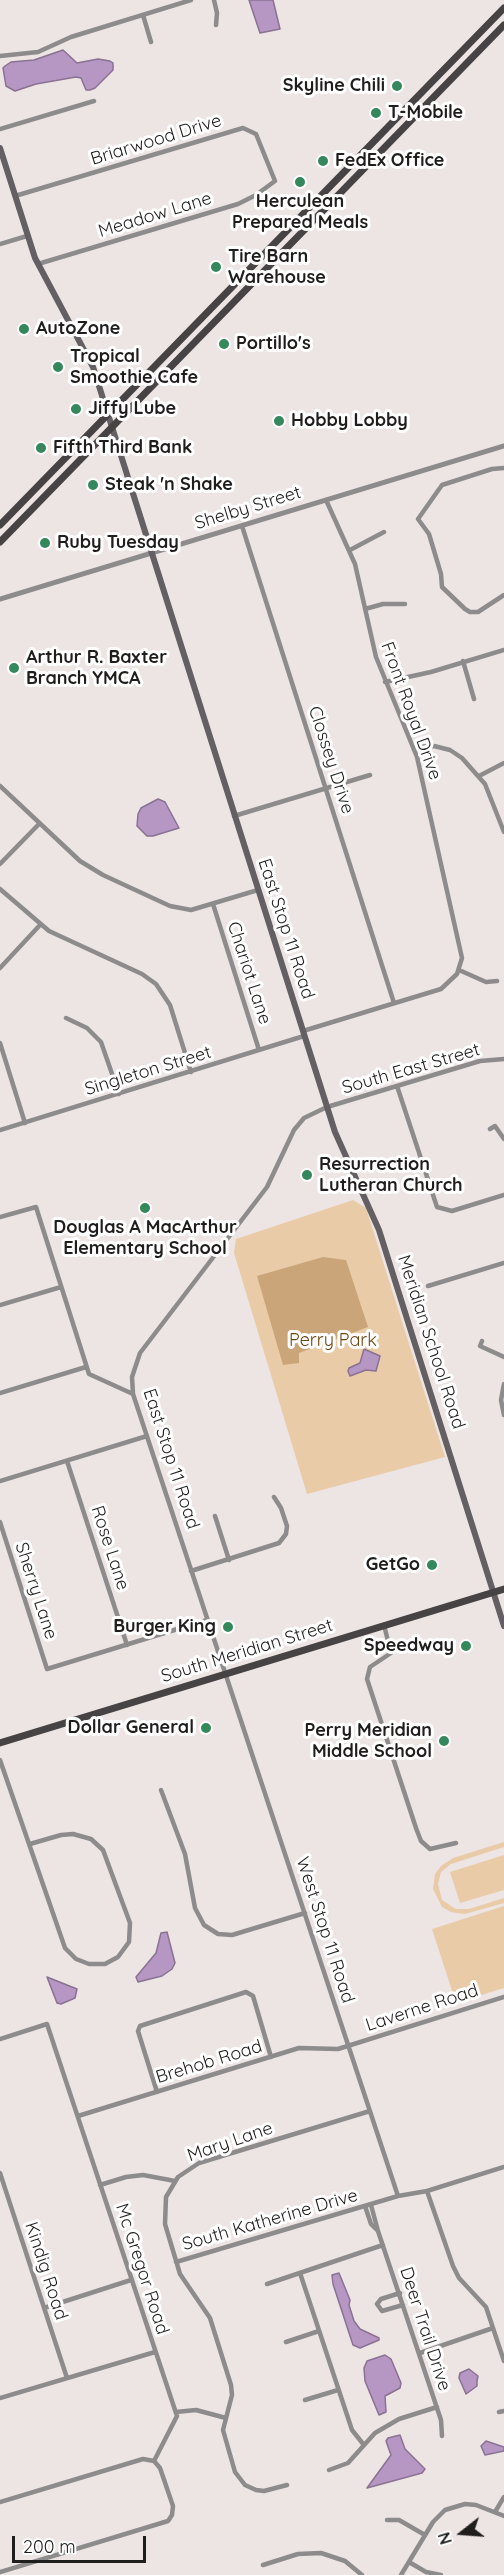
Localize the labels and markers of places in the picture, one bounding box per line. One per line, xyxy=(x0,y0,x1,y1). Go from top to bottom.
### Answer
place label: Skyline Chili xyxy=(283,75,385,97)
marker: Skyline Chili xyxy=(390,79,404,93)
place label: T-Mobile xyxy=(388,102,463,124)
marker: T-Mobile xyxy=(369,106,383,120)
place label: FedEx Office xyxy=(335,150,444,172)
marker: FedEx Office xyxy=(316,154,330,168)
marker: Herculean Prepared Meals xyxy=(293,175,307,189)
place label: Herculean Prepared Meals xyxy=(232,191,368,234)
place label: Tire Barn Warehouse xyxy=(228,246,326,288)
marker: Tire Barn Warehouse xyxy=(209,260,223,274)
place label: AutoZone xyxy=(36,318,120,340)
marker: AutoZone xyxy=(17,322,31,336)
place label: Portillo's xyxy=(236,333,311,355)
marker: Portillo's xyxy=(217,337,231,351)
place label: Tropical Smoothie Cafe xyxy=(70,346,198,388)
marker: Tropical Smoothie Cafe xyxy=(51,360,65,374)
place label: Jiffy Lube xyxy=(88,398,176,420)
marker: Jiffy Lube xyxy=(69,402,83,416)
place label: Hobby Lobby xyxy=(291,410,408,432)
marker: Hobby Lobby xyxy=(272,414,286,428)
place label: Fifth Third Bank xyxy=(53,437,192,459)
marker: Fifth Third Bank xyxy=(34,441,48,455)
place label: Steak 'n Shake xyxy=(105,474,233,496)
marker: Steak 'n Shake xyxy=(86,478,100,492)
place label: Ruby Tuesday xyxy=(57,532,179,554)
marker: Ruby Tuesday xyxy=(38,536,52,550)
place label: Arthur R. Baxter Branch YMCA xyxy=(26,647,167,690)
marker: Arthur R. Baxter Branch YMCA xyxy=(7,661,21,675)
place label: Resurrection Lutheran Church xyxy=(319,1154,463,1196)
marker: Resurrection Lutheran Church xyxy=(300,1168,314,1182)
marker: Douglas A MacArthur Elementary School xyxy=(138,1201,152,1215)
place label: Douglas A MacArthur Elementary School xyxy=(53,1217,237,1260)
place label: GetGo xyxy=(366,1554,420,1576)
marker: GetGo xyxy=(425,1558,439,1572)
place label: Burger King xyxy=(113,1616,216,1638)
marker: Burger King xyxy=(221,1620,235,1634)
place label: Speedway xyxy=(364,1635,454,1657)
marker: Speedway xyxy=(459,1639,473,1653)
place label: Dollar General xyxy=(68,1717,194,1739)
place label: Perry Meridian Middle School xyxy=(304,1720,432,1762)
marker: Dollar General xyxy=(199,1721,213,1735)
marker: Perry Meridian Middle School xyxy=(437,1734,451,1748)

